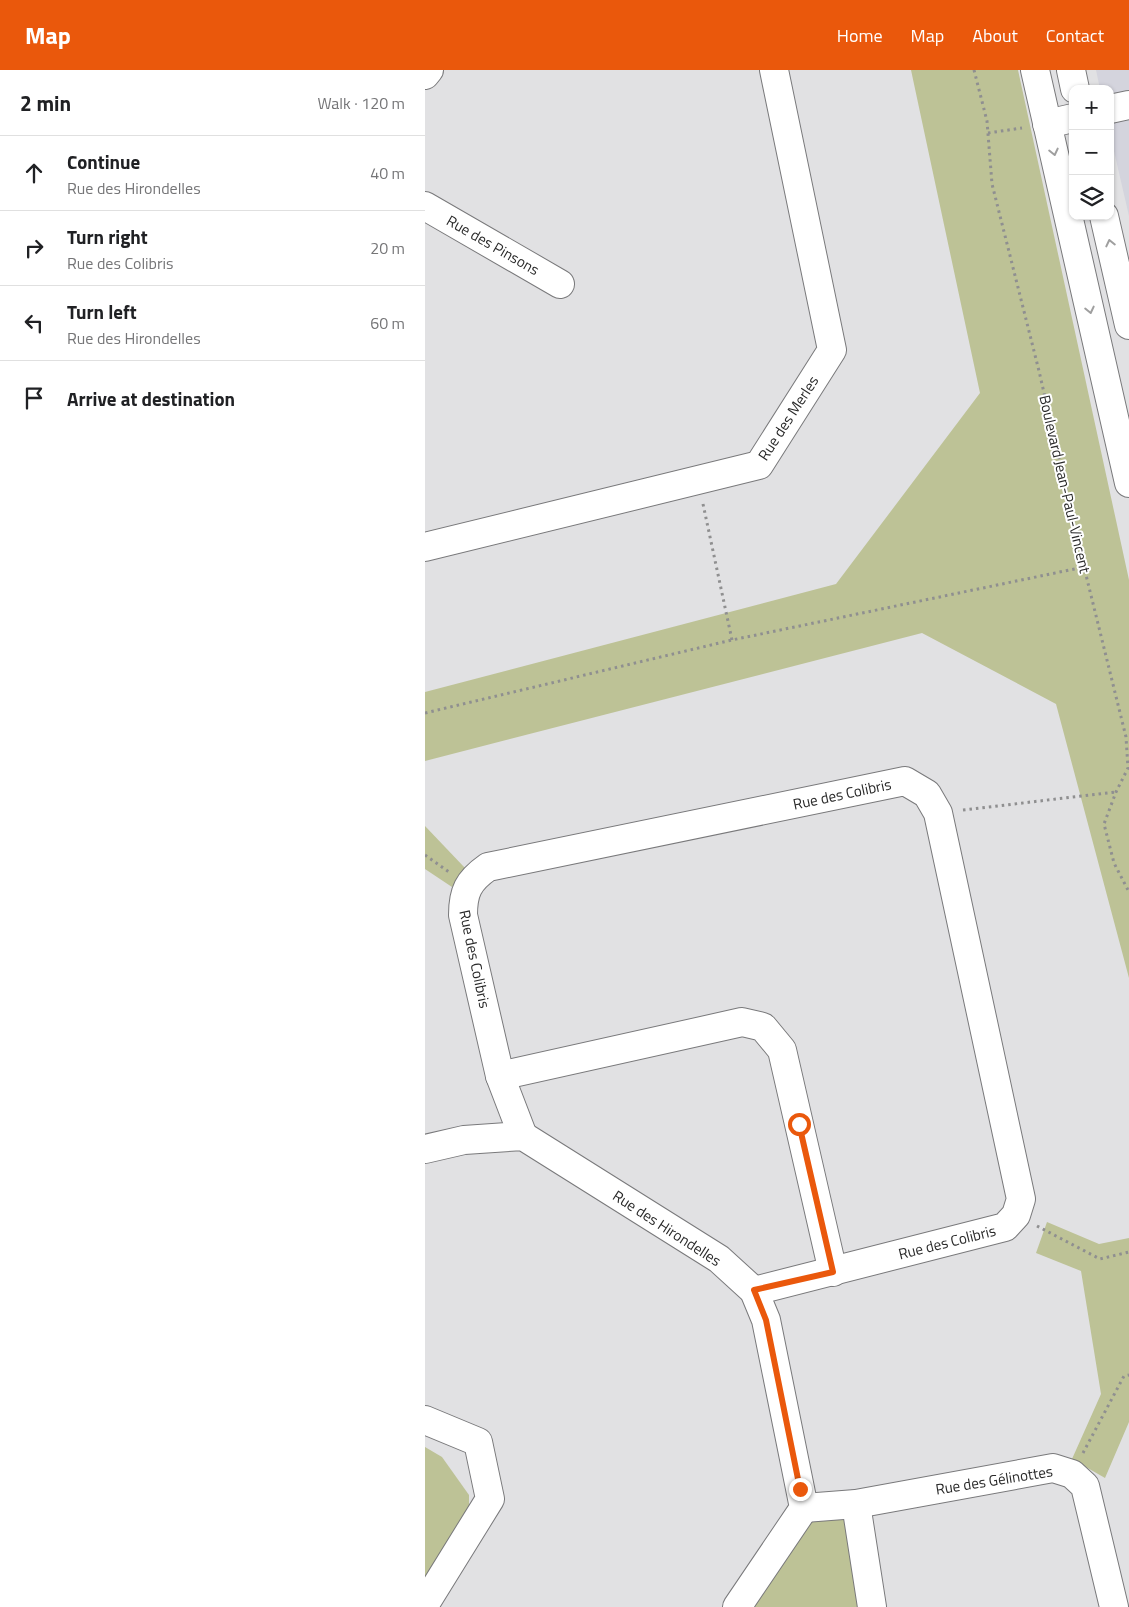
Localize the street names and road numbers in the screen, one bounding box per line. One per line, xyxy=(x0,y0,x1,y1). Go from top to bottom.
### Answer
street label: Rue des Pinsons xyxy=(442,209,544,281)
street label: Rue des Merles xyxy=(752,371,824,465)
street label: Boulevard Jean-Paul-Vincent xyxy=(1033,393,1097,576)
street label: Rue des Colibris xyxy=(791,772,893,816)
street label: Rue des Colibris xyxy=(453,908,497,1010)
street label: Rue des Hirondelles xyxy=(608,1184,726,1272)
street label: Rue des Colibris xyxy=(896,1219,998,1265)
street label: Rue des Gélinottes xyxy=(934,1459,1054,1501)

